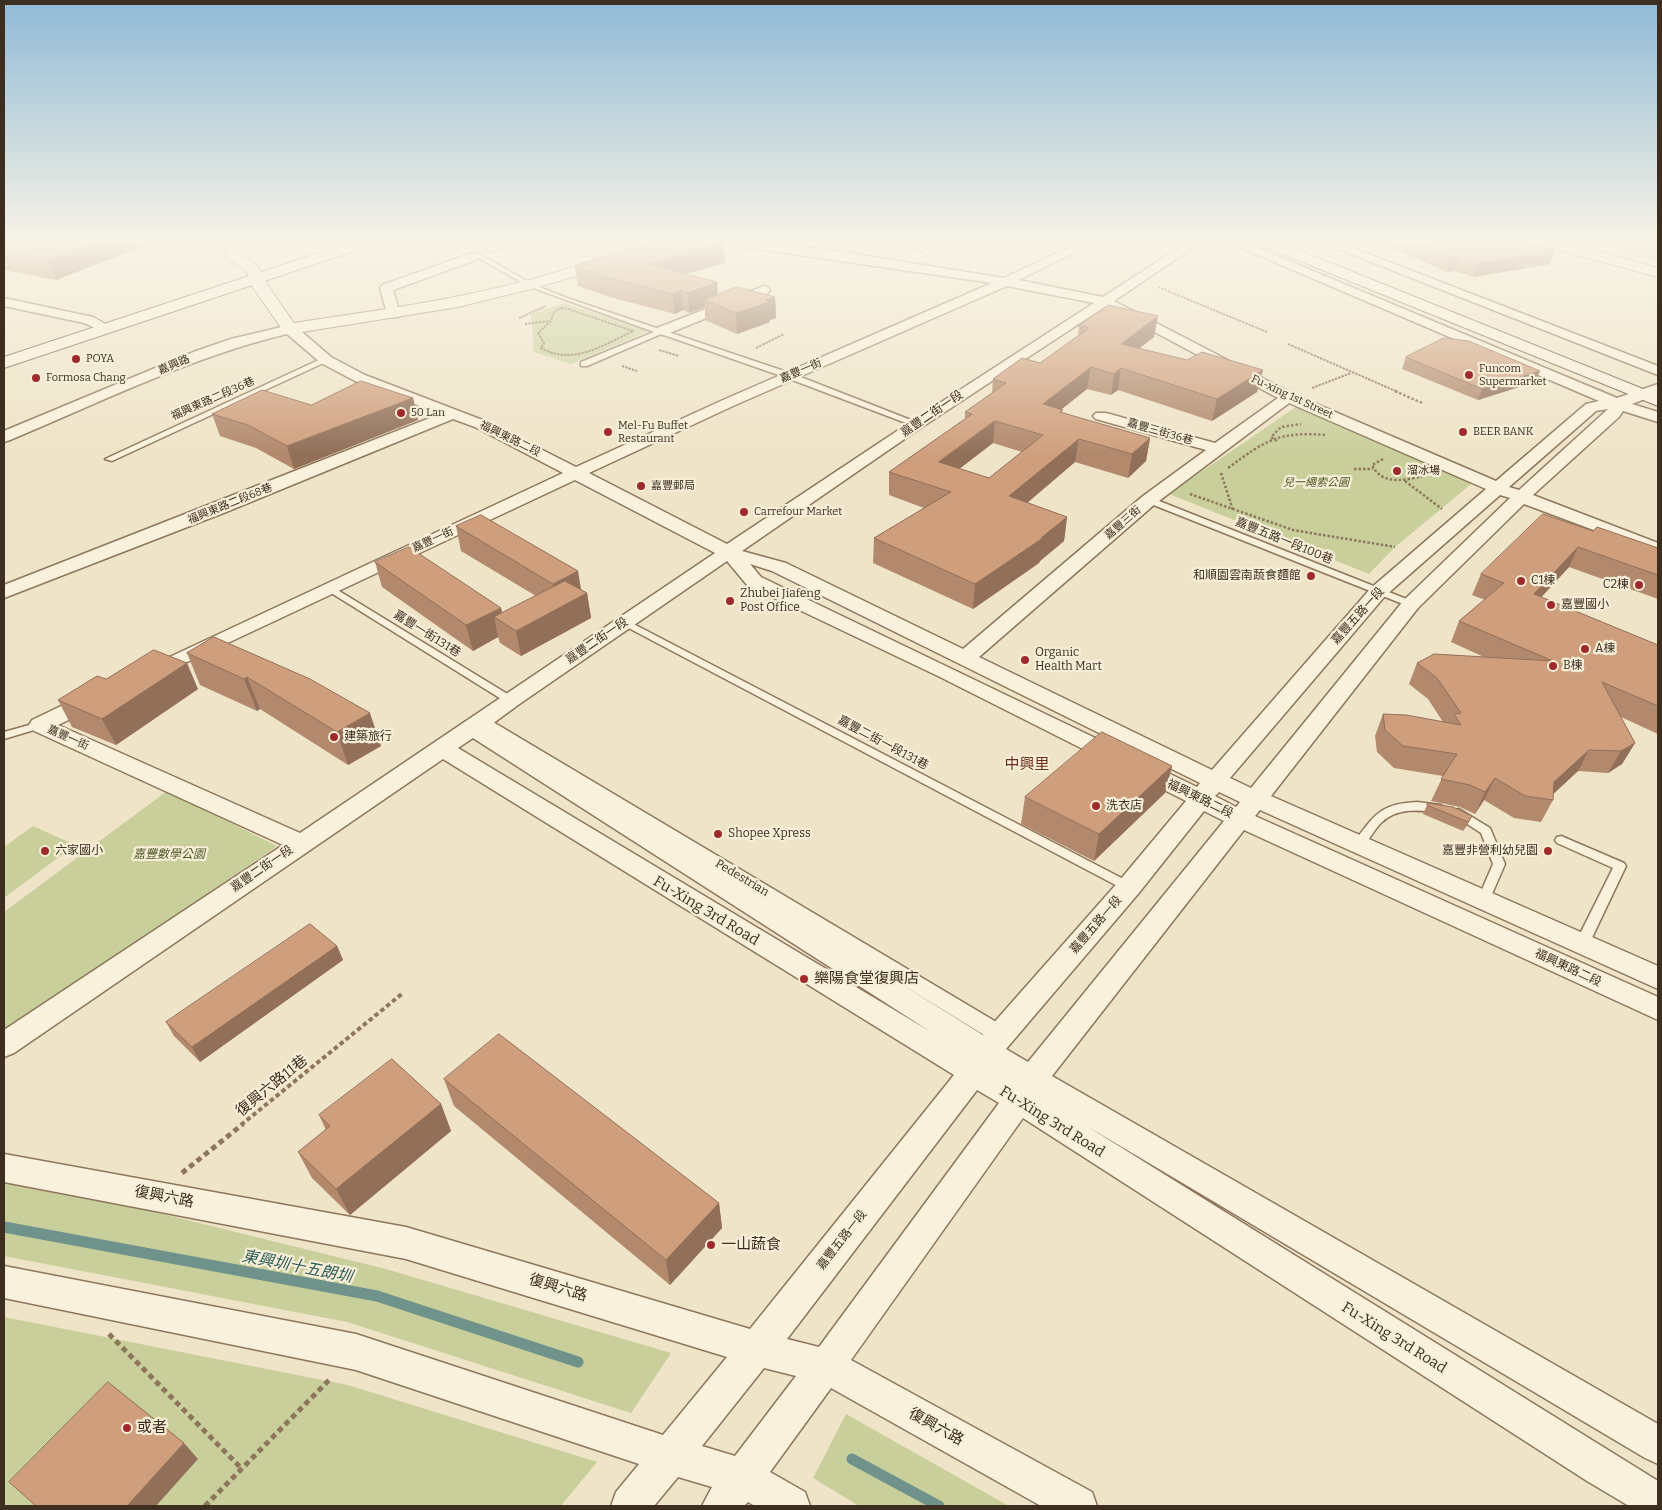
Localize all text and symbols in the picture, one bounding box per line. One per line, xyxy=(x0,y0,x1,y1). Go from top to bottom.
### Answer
place label: POYA xyxy=(86,352,114,366)
street label: 嘉興路 xyxy=(156,352,192,378)
marker: POYA xyxy=(70,353,82,365)
street label: 嘉豐一街 xyxy=(778,356,824,386)
place label: Funcom Supermarket xyxy=(1479,362,1547,388)
marker: Funcom Supermarket xyxy=(1463,369,1475,381)
place label: Formosa Chang xyxy=(46,371,126,385)
marker: Formosa Chang xyxy=(30,372,42,384)
street label: Fu-xing 1st Street xyxy=(1249,372,1335,422)
street label: 福興東路二段36巷 xyxy=(169,375,257,423)
street label: 嘉豐二街一段 xyxy=(898,388,966,440)
place label: 50 Lan xyxy=(411,406,445,420)
marker: 50 Lan xyxy=(395,407,407,419)
street label: 嘉豐三街36巷 xyxy=(1126,416,1194,448)
street label: 福興東路二段 xyxy=(477,419,543,459)
place label: Mel-Fu Buffet Restaurant xyxy=(618,419,688,445)
place label: BEER BANK xyxy=(1473,425,1533,439)
marker: Mel-Fu Buffet Restaurant xyxy=(602,426,614,438)
marker: BEER BANK xyxy=(1457,426,1469,438)
place label: 溜冰場 xyxy=(1407,464,1440,478)
marker: 溜冰場 xyxy=(1391,465,1403,477)
park label: 兒一繩索公園 xyxy=(1283,476,1349,490)
place label: 嘉豐郵局 xyxy=(651,479,695,493)
marker: 嘉豐郵局 xyxy=(635,480,647,492)
street label: 福興東路二段68巷 xyxy=(186,481,274,527)
street label: 嘉豐三街 xyxy=(1102,504,1144,542)
place label: Carrefour Market xyxy=(754,505,842,519)
marker: Carrefour Market xyxy=(738,506,750,518)
street label: 嘉豐五路一段100巷 xyxy=(1233,515,1335,567)
street label: 嘉豐一街 xyxy=(410,525,456,555)
place label: 和順園雲南蔬食麵館 xyxy=(1193,569,1301,583)
marker: 和順園雲南蔬食麵館 xyxy=(1305,570,1317,582)
place label: C1棟 xyxy=(1531,574,1556,588)
marker: C1棟 xyxy=(1515,575,1527,587)
place label: C2棟 xyxy=(1603,578,1629,592)
marker: C2棟 xyxy=(1633,579,1645,591)
street label: 嘉豐五路一段 xyxy=(1329,584,1387,648)
place label: Zhubei Jiafeng Post Office xyxy=(740,587,821,615)
marker: Zhubei Jiafeng Post Office xyxy=(724,595,736,607)
place label: 嘉豐國小 xyxy=(1561,598,1609,612)
marker: 嘉豐國小 xyxy=(1545,599,1557,611)
street label: 嘉豐一街131巷 xyxy=(391,608,463,660)
street label: 嘉豐二街一段 xyxy=(563,615,631,667)
place label: A棟 xyxy=(1595,642,1616,656)
marker: A棟 xyxy=(1579,643,1591,655)
place label: Organic Health Mart xyxy=(1035,646,1102,674)
marker: Organic Health Mart xyxy=(1019,654,1031,666)
place label: B棟 xyxy=(1563,659,1583,673)
marker: B棟 xyxy=(1547,660,1559,672)
street label: 嘉豐二街一段131巷 xyxy=(835,713,931,773)
street label: 嘉豐一街 xyxy=(45,723,91,753)
place label: 建築旅行 xyxy=(344,730,392,744)
marker: 建築旅行 xyxy=(328,731,340,743)
district label: 中興里 xyxy=(1005,756,1049,774)
street label: 福興東路二段 xyxy=(1164,777,1236,821)
place label: 洗衣店 xyxy=(1106,799,1142,813)
marker: 洗衣店 xyxy=(1090,800,1102,812)
place label: Shopee Xpress xyxy=(728,827,811,841)
marker: Shopee Xpress xyxy=(712,828,724,840)
street label: 嘉豐二街一段 xyxy=(228,843,296,895)
place label: 六家國小 xyxy=(55,844,103,858)
place label: 嘉豐非營利幼兒園 xyxy=(1442,844,1538,858)
marker: 六家國小 xyxy=(39,845,51,857)
marker: 嘉豐非營利幼兒園 xyxy=(1542,845,1554,857)
park label: 嘉豐數學公園 xyxy=(133,848,205,862)
street label: Pedestrian xyxy=(713,856,771,900)
street label: Fu-Xing 3rd Road xyxy=(650,872,762,950)
street label: 嘉豐五路一段 xyxy=(1067,893,1125,957)
street label: 福興東路二段 xyxy=(1532,946,1604,990)
place label: 樂陽食堂復興店 xyxy=(814,970,919,988)
marker: 樂陽食堂復興店 xyxy=(798,973,810,985)
street label: 復興六路11巷 xyxy=(232,1052,312,1120)
street label: Fu-Xing 3rd Road xyxy=(996,1083,1108,1161)
street label: 復興六路 xyxy=(133,1182,195,1212)
street label: 嘉豐五路一段 xyxy=(814,1207,870,1273)
place label: 一山蔬食 xyxy=(721,1236,781,1254)
marker: 一山蔬食 xyxy=(705,1239,717,1251)
water label: 東興圳十五朗圳 xyxy=(240,1247,354,1287)
street label: 復興六路 xyxy=(527,1271,589,1305)
street label: Fu-Xing 3rd Road xyxy=(1338,1299,1450,1377)
street label: 復興六路 xyxy=(905,1405,967,1449)
place label: 或者 xyxy=(137,1419,167,1437)
marker: 或者 xyxy=(121,1422,133,1434)

